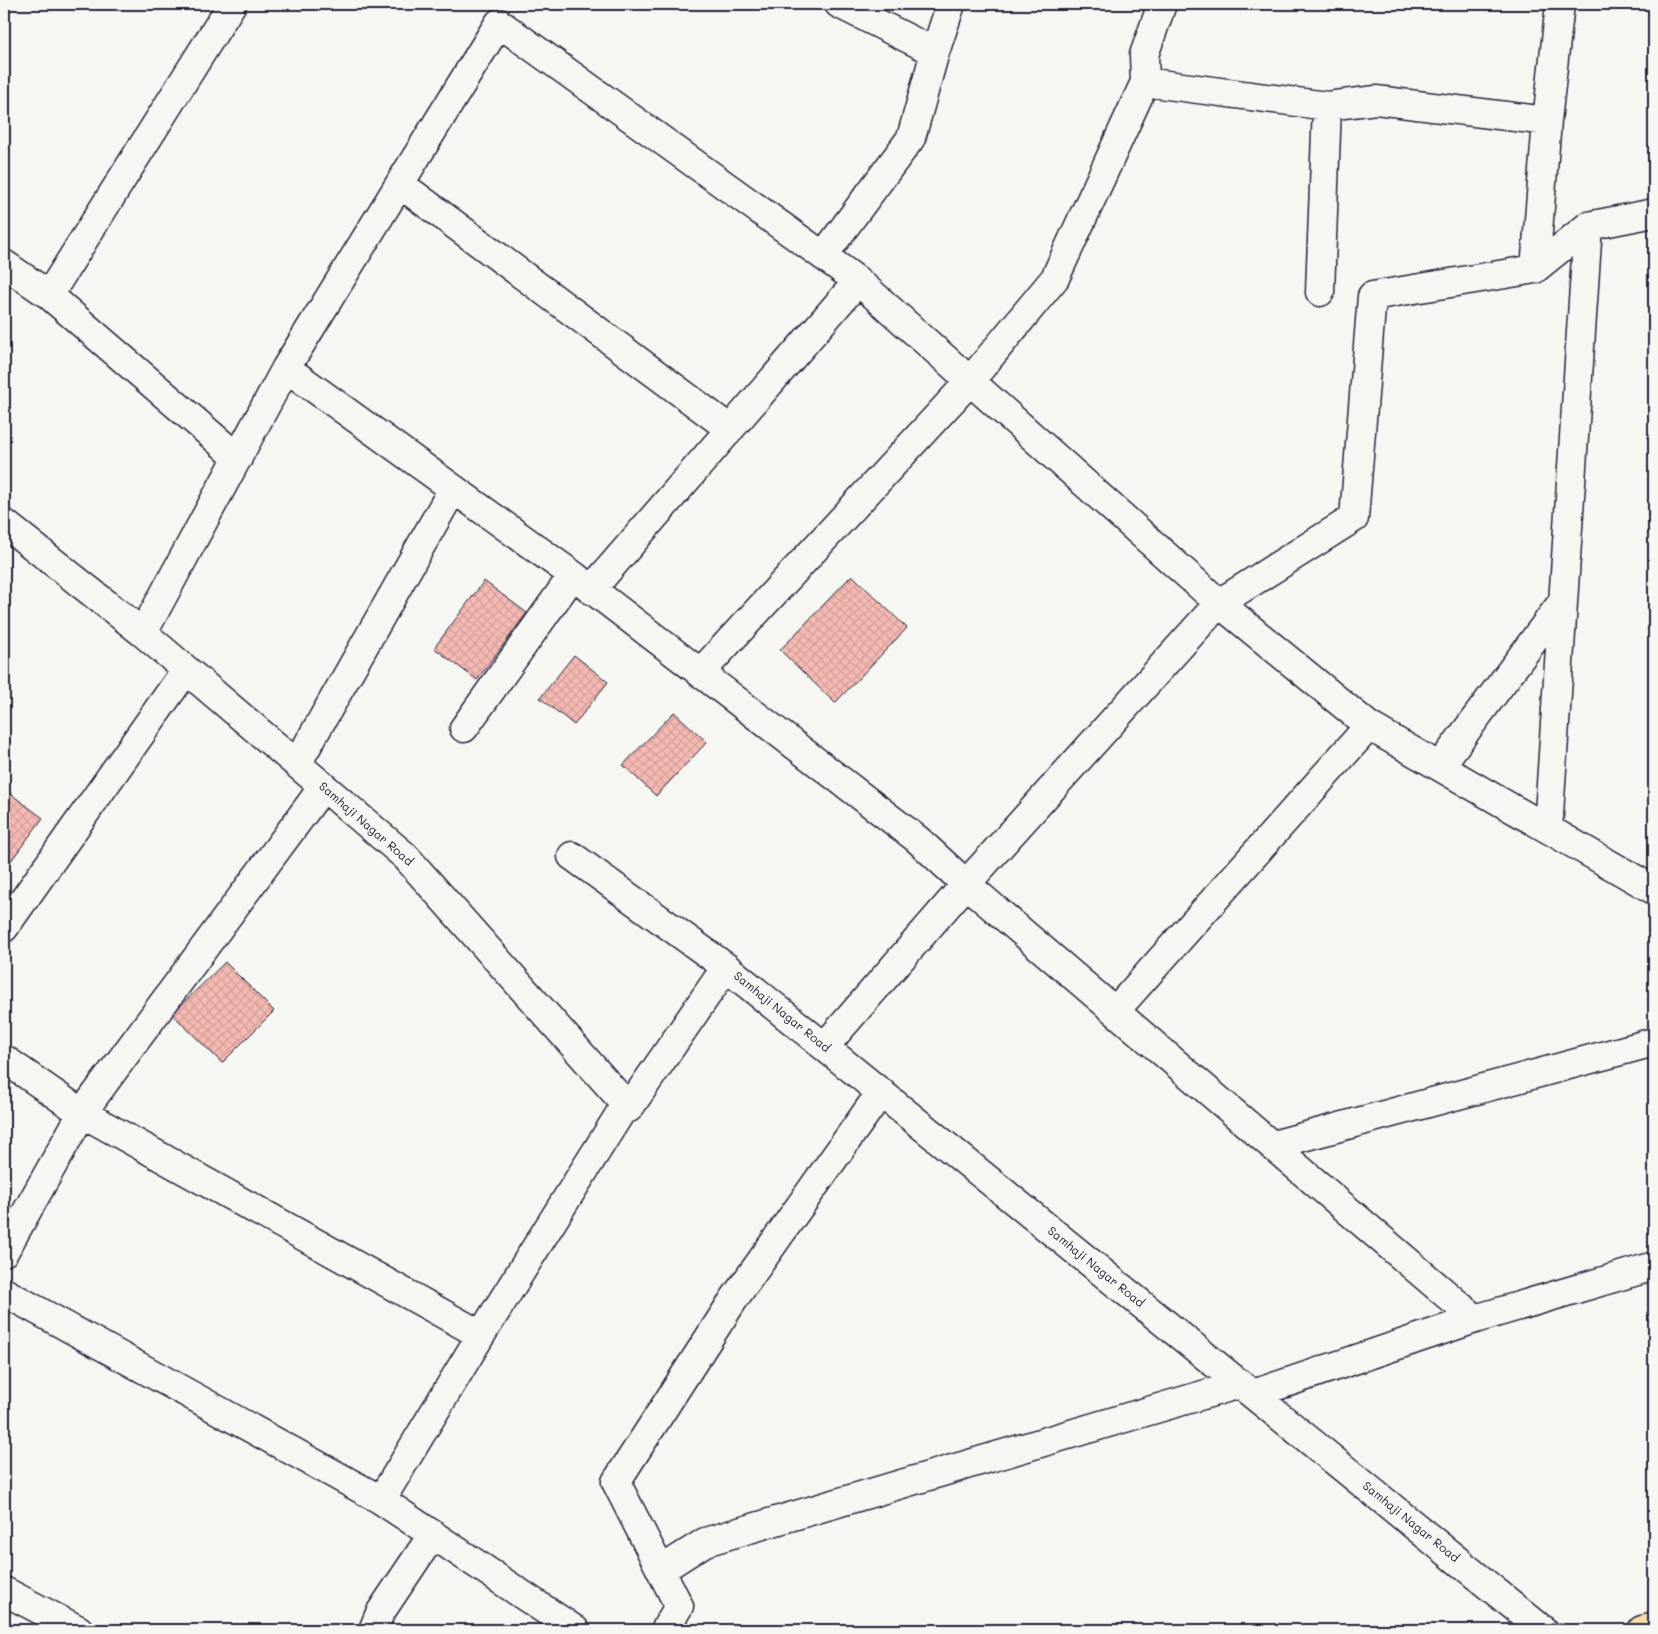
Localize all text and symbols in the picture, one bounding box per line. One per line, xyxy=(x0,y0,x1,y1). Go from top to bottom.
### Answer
street label: Samhaji Nagar Road xyxy=(316,778,418,869)
street label: Samhaji Nagar Road xyxy=(731,967,835,1055)
street label: Samhaji Nagar Road xyxy=(1045,1222,1149,1310)
street label: Samhaji Nagar Road xyxy=(1360,1477,1464,1565)

